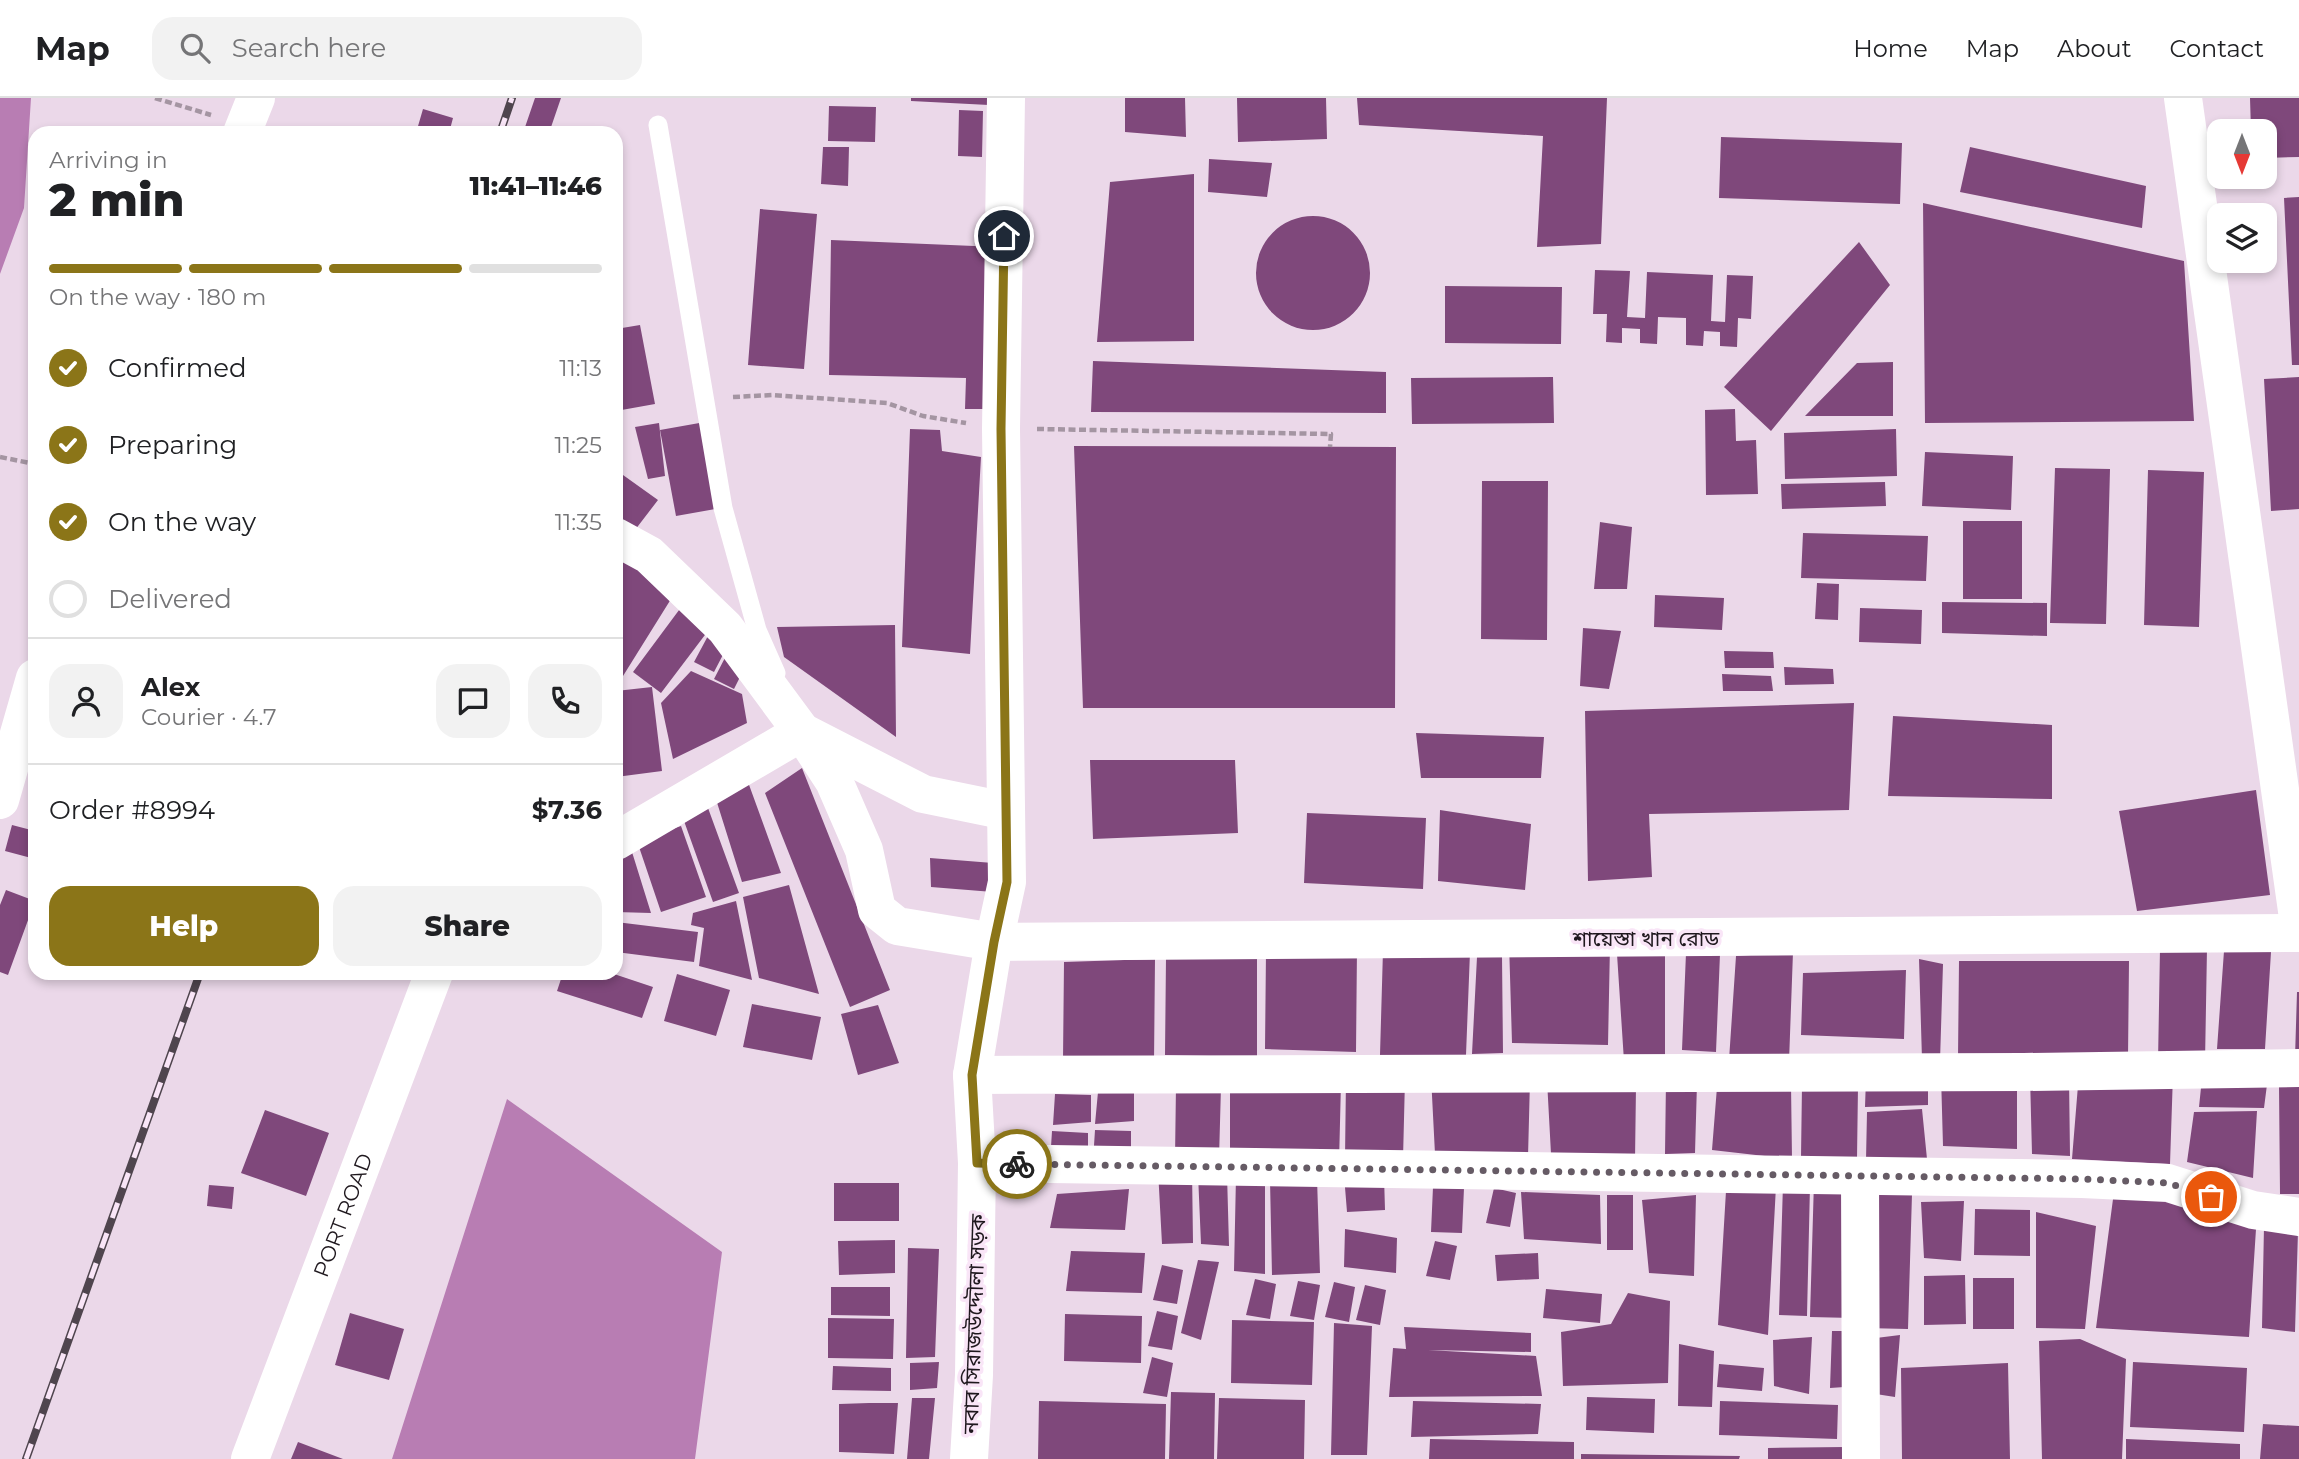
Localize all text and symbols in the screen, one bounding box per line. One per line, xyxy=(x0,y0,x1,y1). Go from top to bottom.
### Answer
search box xyxy=(152,17,642,80)
text: Map xyxy=(35,28,110,68)
icon: search xyxy=(176,29,214,67)
text: Search here xyxy=(232,32,386,64)
text: Home xyxy=(1853,34,1928,63)
text: Map xyxy=(1966,34,2019,63)
text: About xyxy=(2057,34,2131,63)
text: Contact xyxy=(2169,34,2264,63)
north arrow xyxy=(2207,119,2277,189)
map controls xyxy=(2207,119,2277,273)
text: Arriving in xyxy=(49,146,168,174)
text: 11:41–11:46 xyxy=(470,170,602,202)
text: 2 min xyxy=(49,171,184,228)
button: layers xyxy=(2207,203,2277,273)
pin xyxy=(974,206,1034,266)
icon: home xyxy=(985,217,1023,255)
text: On the way · 180 m xyxy=(49,283,267,311)
icon: check xyxy=(49,349,87,387)
text: Confirmed xyxy=(108,352,247,384)
text: 11:13 xyxy=(559,354,602,382)
icon: check xyxy=(49,426,87,464)
text: Preparing xyxy=(108,429,237,461)
text: 11:25 xyxy=(554,431,602,459)
icon: check xyxy=(49,503,87,541)
text: On the way xyxy=(108,506,256,538)
text: 11:35 xyxy=(555,508,602,536)
text: Delivered xyxy=(108,583,232,615)
button: person xyxy=(49,664,123,738)
button: chat xyxy=(436,664,510,738)
button: phone xyxy=(528,664,602,738)
text: Alex xyxy=(141,671,200,703)
text: Courier · 4.7 xyxy=(141,703,277,731)
text: Order #8994 xyxy=(49,794,215,826)
text: $7.36 xyxy=(532,794,602,826)
button: Help xyxy=(49,886,319,966)
button: Share xyxy=(333,886,602,966)
street label: শায়েস্তা খান রোড xyxy=(1572,926,1720,951)
courier xyxy=(982,1129,1052,1199)
icon: bike xyxy=(998,1145,1036,1183)
street label: PORT ROAD xyxy=(308,1150,377,1280)
pin xyxy=(2181,1167,2241,1227)
icon: bag xyxy=(2192,1178,2230,1216)
street label: নবাব সিরাজউদ্দৌলা সড়ক xyxy=(958,1213,990,1435)

